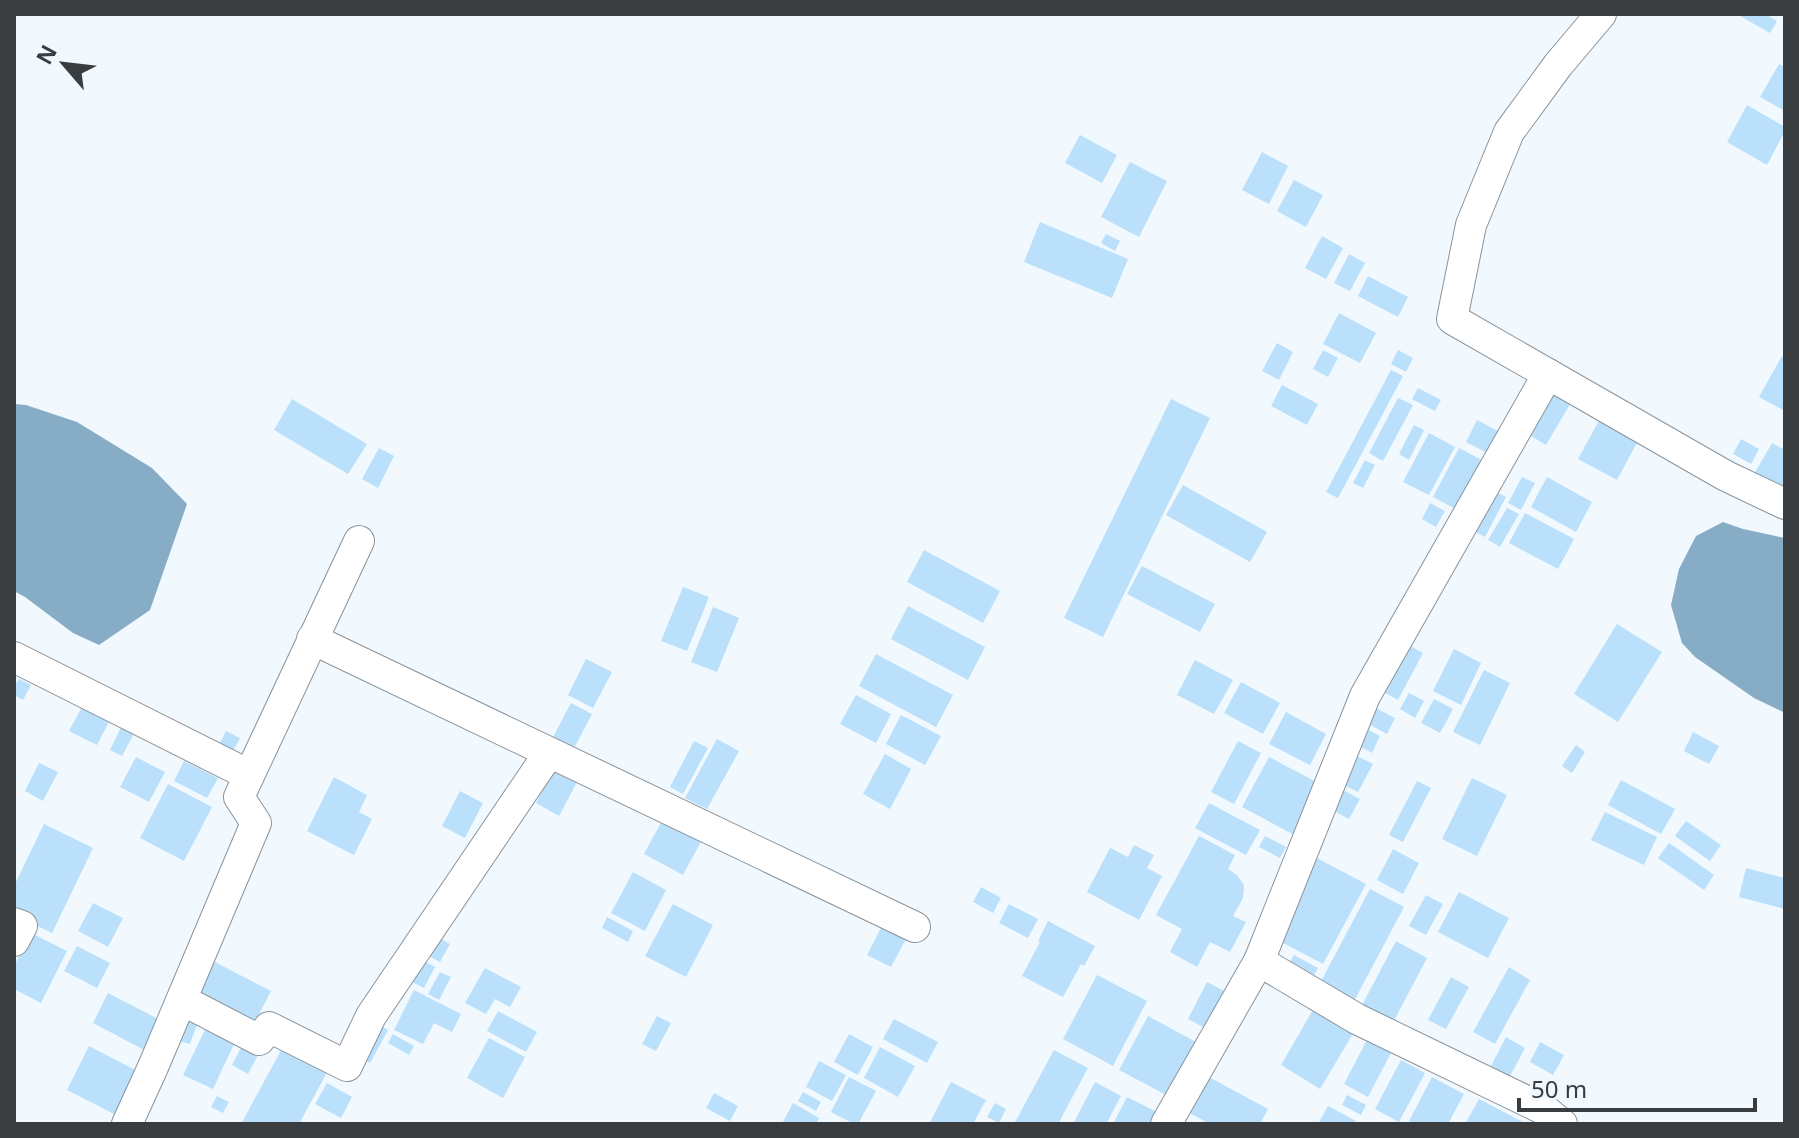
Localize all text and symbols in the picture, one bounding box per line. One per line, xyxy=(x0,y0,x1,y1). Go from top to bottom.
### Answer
north arrow xyxy=(24,24,104,104)
text: N xyxy=(28,39,63,69)
scale bar xyxy=(1519,1062,1755,1112)
text: 50 m xyxy=(1531,1072,1587,1105)

